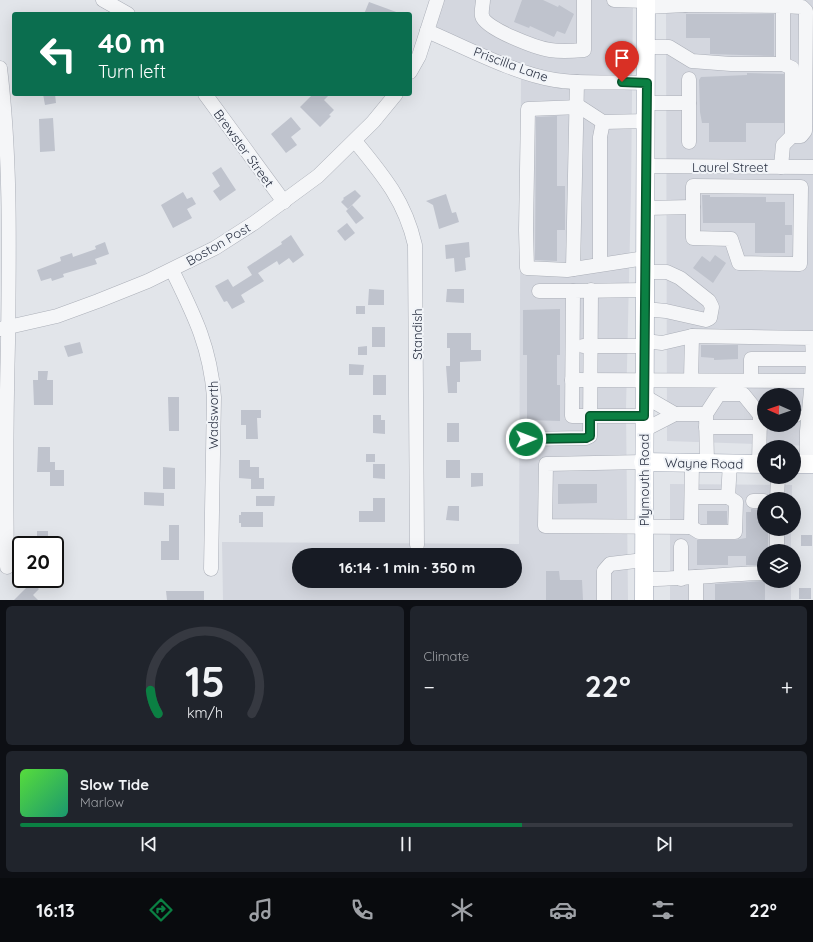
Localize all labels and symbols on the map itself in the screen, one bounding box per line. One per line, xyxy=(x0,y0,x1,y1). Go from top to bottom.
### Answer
pin xyxy=(605,41,639,82)
street label: Priscilla Lane xyxy=(472,43,550,85)
street label: Brewster Street xyxy=(210,106,278,190)
street label: Laurel Street xyxy=(692,159,768,175)
street label: Boston Post xyxy=(183,219,253,269)
street label: Standish xyxy=(409,308,425,360)
street label: Wadsworth xyxy=(205,381,221,449)
north arrow xyxy=(757,388,801,432)
position arrow xyxy=(505,418,547,460)
street label: Plymouth Road xyxy=(636,434,652,526)
street label: Wayne Road xyxy=(665,454,743,472)
speed limit sign: 20 xyxy=(12,536,64,588)

